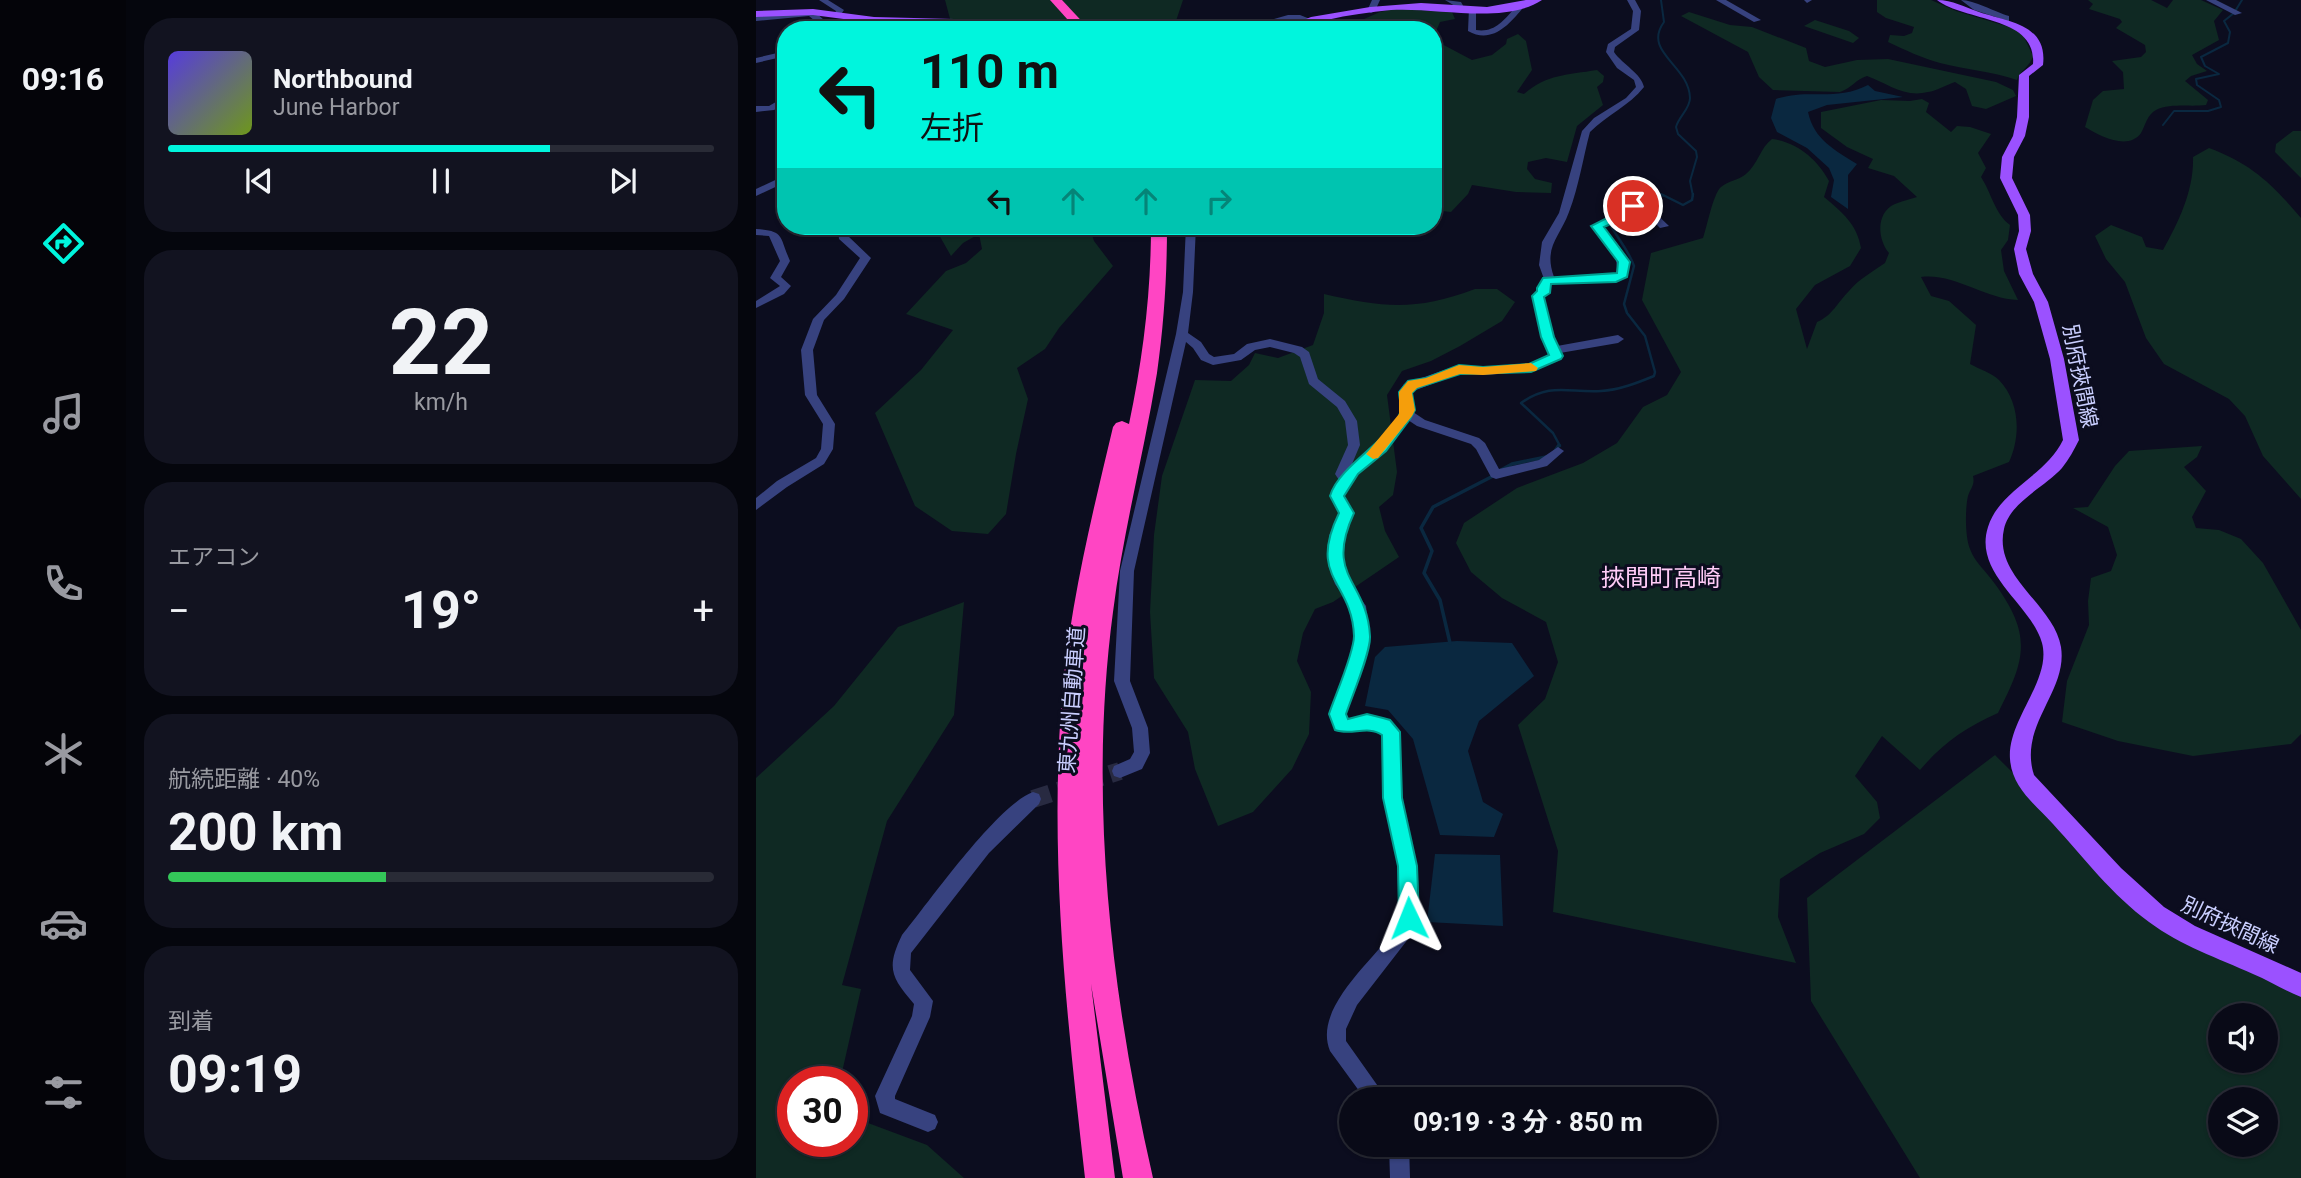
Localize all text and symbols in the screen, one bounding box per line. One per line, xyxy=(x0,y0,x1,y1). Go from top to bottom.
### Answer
text: 110 m xyxy=(920,43,1059,100)
icon: left xyxy=(805,49,896,140)
text: 09:16 xyxy=(22,60,104,98)
text: Northbound xyxy=(273,64,413,94)
text: June Harbor xyxy=(273,94,400,121)
text: 左折 xyxy=(920,109,984,147)
icon: previous xyxy=(240,162,278,200)
icon: pause xyxy=(422,162,460,200)
icon: next xyxy=(604,162,642,200)
pin xyxy=(1603,176,1663,236)
icon: left xyxy=(981,182,1019,220)
icon: ahead xyxy=(1054,182,1092,220)
icon: ahead xyxy=(1127,182,1165,220)
icon: right xyxy=(1200,182,1238,220)
icon: arrive xyxy=(1614,187,1652,225)
icon: directions xyxy=(39,219,88,268)
text: 22 xyxy=(389,290,493,396)
street label: 別府挾間線 xyxy=(2058,322,2102,430)
icon: music xyxy=(39,389,88,438)
text: km/h xyxy=(414,389,468,416)
text: エアコン xyxy=(168,544,260,571)
icon: phone xyxy=(39,559,88,608)
district label: 挾間町高崎 xyxy=(1601,564,1721,592)
text: 19° xyxy=(401,580,481,641)
text: − xyxy=(168,589,190,633)
text: + xyxy=(692,589,714,633)
street label: 東九州自動車道 xyxy=(1055,626,1089,774)
icon: climate xyxy=(39,729,88,778)
text: 航続距離 · 40% xyxy=(168,766,320,793)
text: 200 km xyxy=(168,802,343,863)
position arrow xyxy=(1372,881,1446,955)
street label: 別府挾間線 xyxy=(2177,892,2283,958)
icon: car xyxy=(39,899,88,948)
map controls xyxy=(2208,1003,2278,1157)
button: sound xyxy=(2208,1003,2278,1073)
text: 到着 xyxy=(168,1008,214,1035)
text: 09:19 xyxy=(168,1044,302,1105)
speed limit sign: 30 xyxy=(777,1066,868,1157)
icon: filters xyxy=(39,1068,88,1117)
button: layers xyxy=(2208,1087,2278,1157)
text: 09:19 · 3 分 · 850 m xyxy=(1413,1107,1643,1137)

